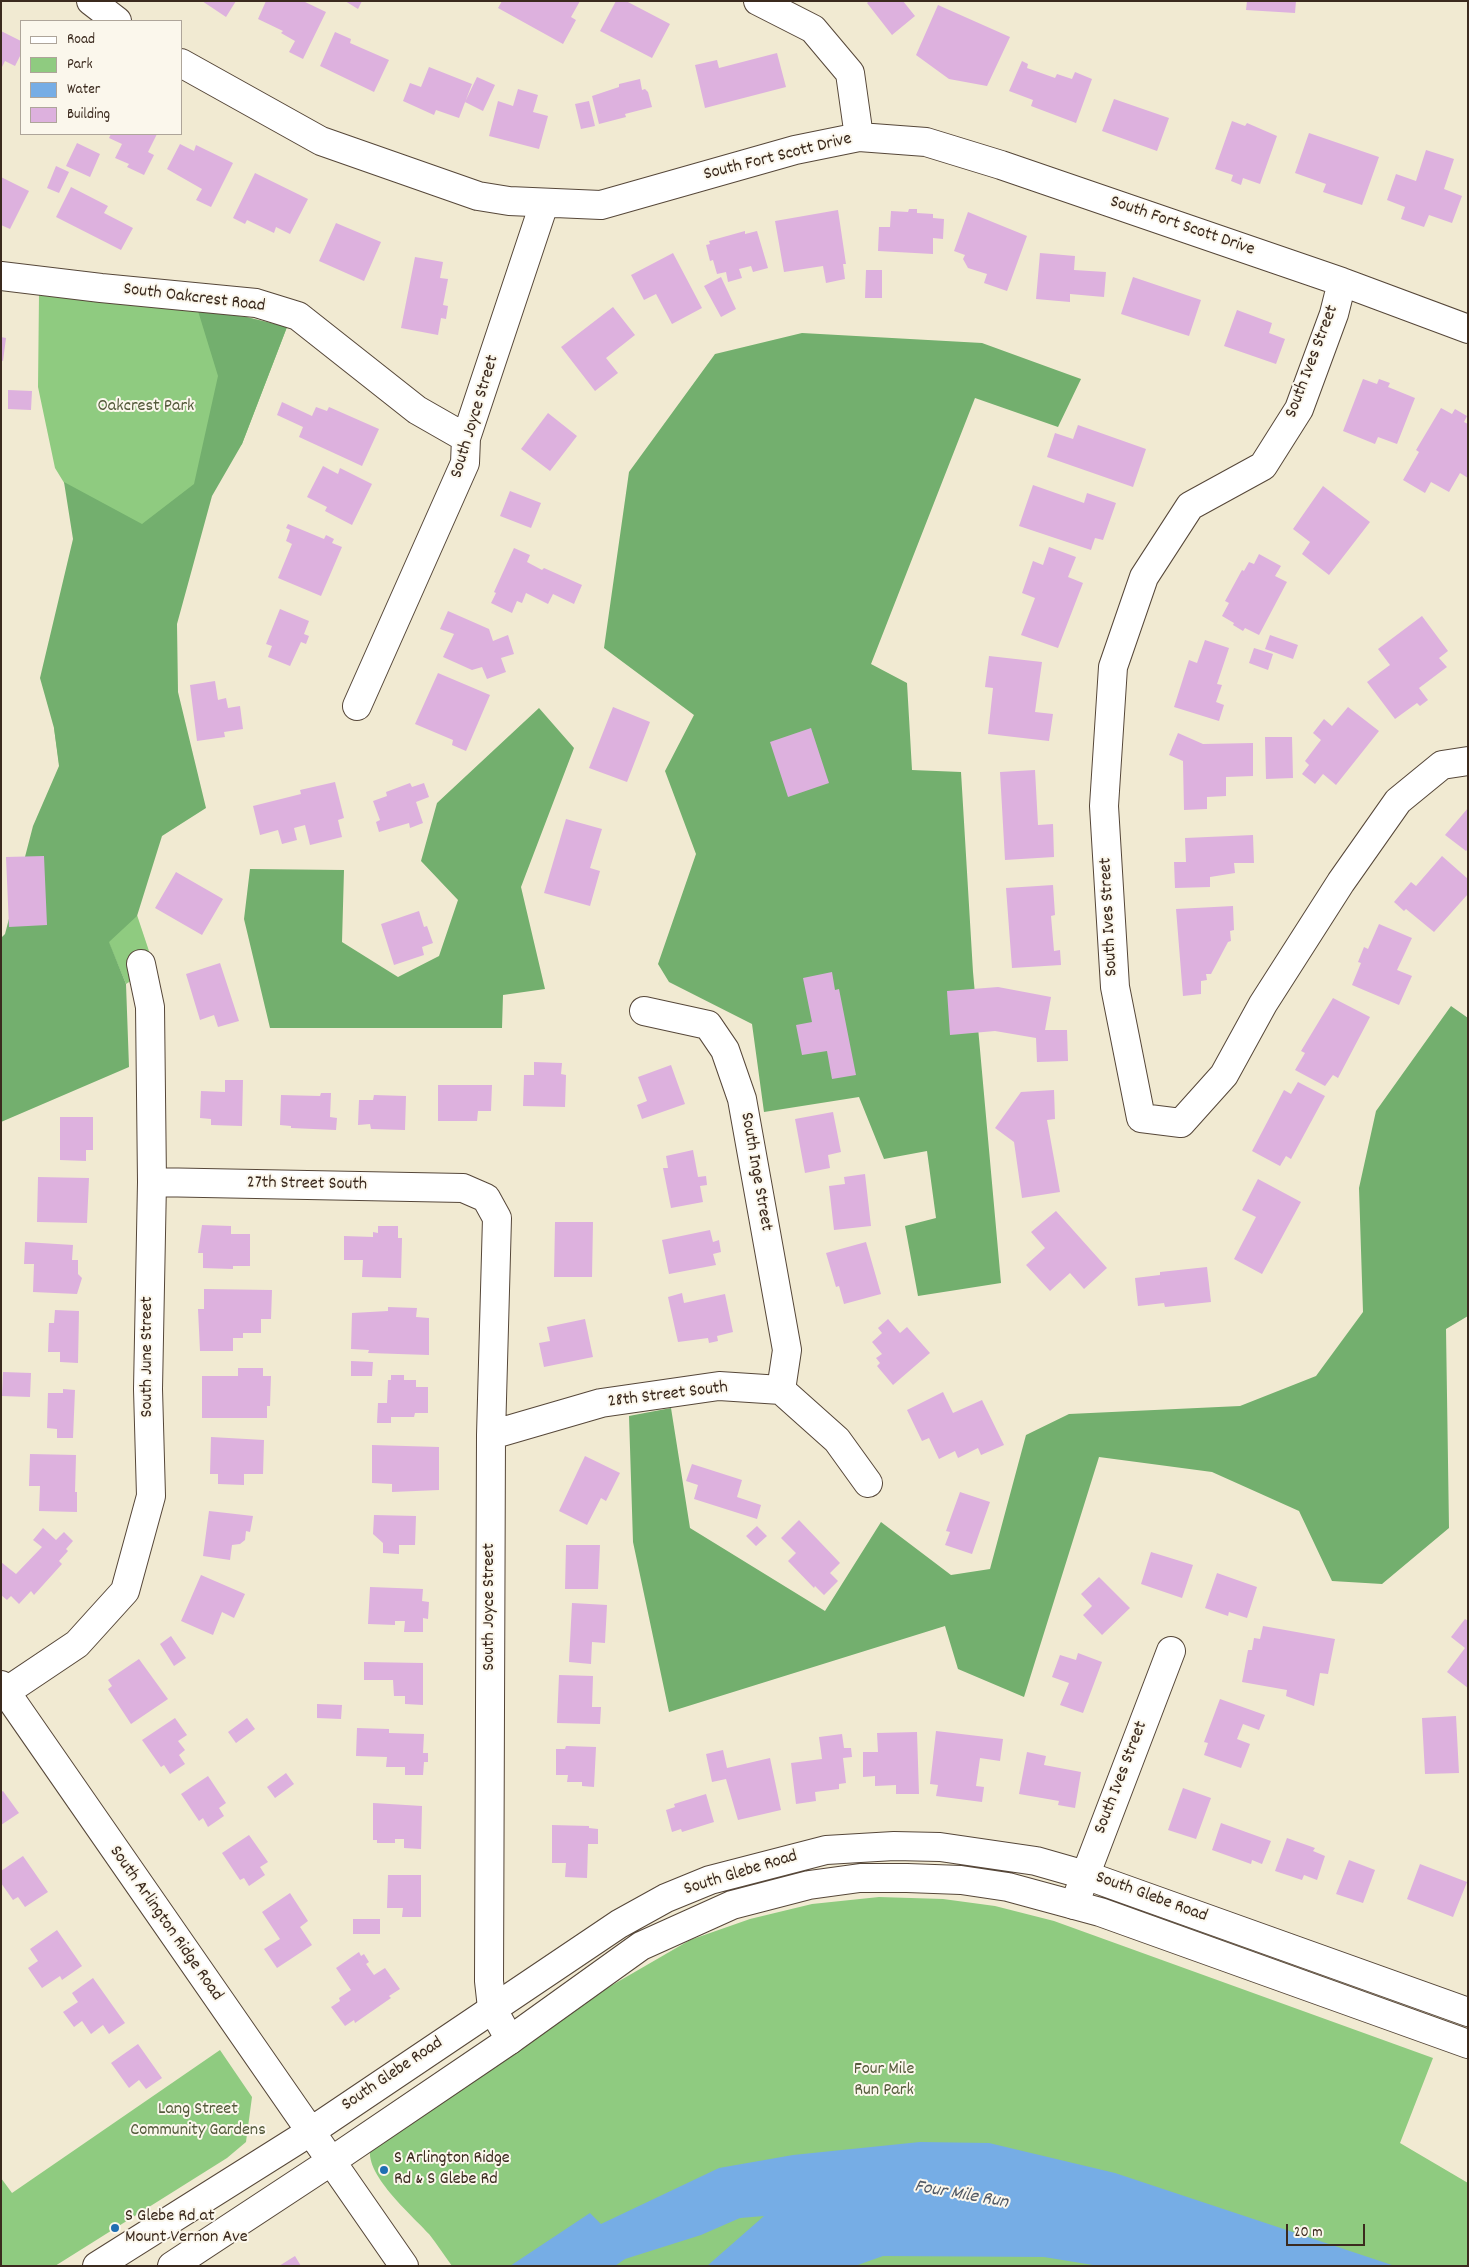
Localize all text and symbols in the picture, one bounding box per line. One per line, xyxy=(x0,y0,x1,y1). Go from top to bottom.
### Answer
legend xyxy=(20,20,182,135)
text: Road xyxy=(67,29,95,51)
text: Park xyxy=(67,54,93,76)
text: Water xyxy=(67,79,100,101)
text: Building xyxy=(67,104,110,126)
street label: South Fort Scott Drive xyxy=(702,129,854,187)
street label: South Fort Scott Drive xyxy=(1107,192,1257,262)
street label: South Oakcrest Road xyxy=(122,280,266,318)
street label: South Ives Street xyxy=(1282,303,1344,421)
street label: South Joyce Street xyxy=(447,353,505,481)
park label: Oakcrest Park xyxy=(97,397,195,419)
street label: South Ives Street xyxy=(1096,857,1124,977)
street label: South Inge Street xyxy=(734,1111,776,1233)
street label: 27th Street South xyxy=(247,1173,367,1197)
street label: South June Street xyxy=(138,1296,160,1418)
street label: 28th Street South xyxy=(607,1378,729,1414)
street label: South Joyce Street xyxy=(480,1543,502,1671)
street label: South Ives Street xyxy=(1091,1719,1153,1837)
street label: South Arlington Ridge Road xyxy=(103,1842,227,2006)
street label: South Glebe Road xyxy=(682,1846,800,1902)
street label: South Glebe Road xyxy=(1092,1868,1210,1928)
street label: South Glebe Road xyxy=(338,2033,448,2117)
park label: Four Mile Run Park xyxy=(854,2060,914,2102)
park label: Lang Street Community Gardens xyxy=(130,2100,266,2142)
place label: S Arlington Ridge Rd & S Glebe Rd xyxy=(394,2149,510,2192)
marker: S Arlington Ridge Rd & S Glebe Rd xyxy=(378,2164,390,2176)
water label: Four Mile Run xyxy=(912,2177,1010,2215)
place label: S Glebe Rd at Mount Vernon Ave xyxy=(125,2207,248,2250)
scale bar xyxy=(1289,2214,1368,2246)
marker: S Glebe Rd at Mount Vernon Ave xyxy=(109,2222,121,2234)
text: 20 m xyxy=(1294,2222,1322,2244)

